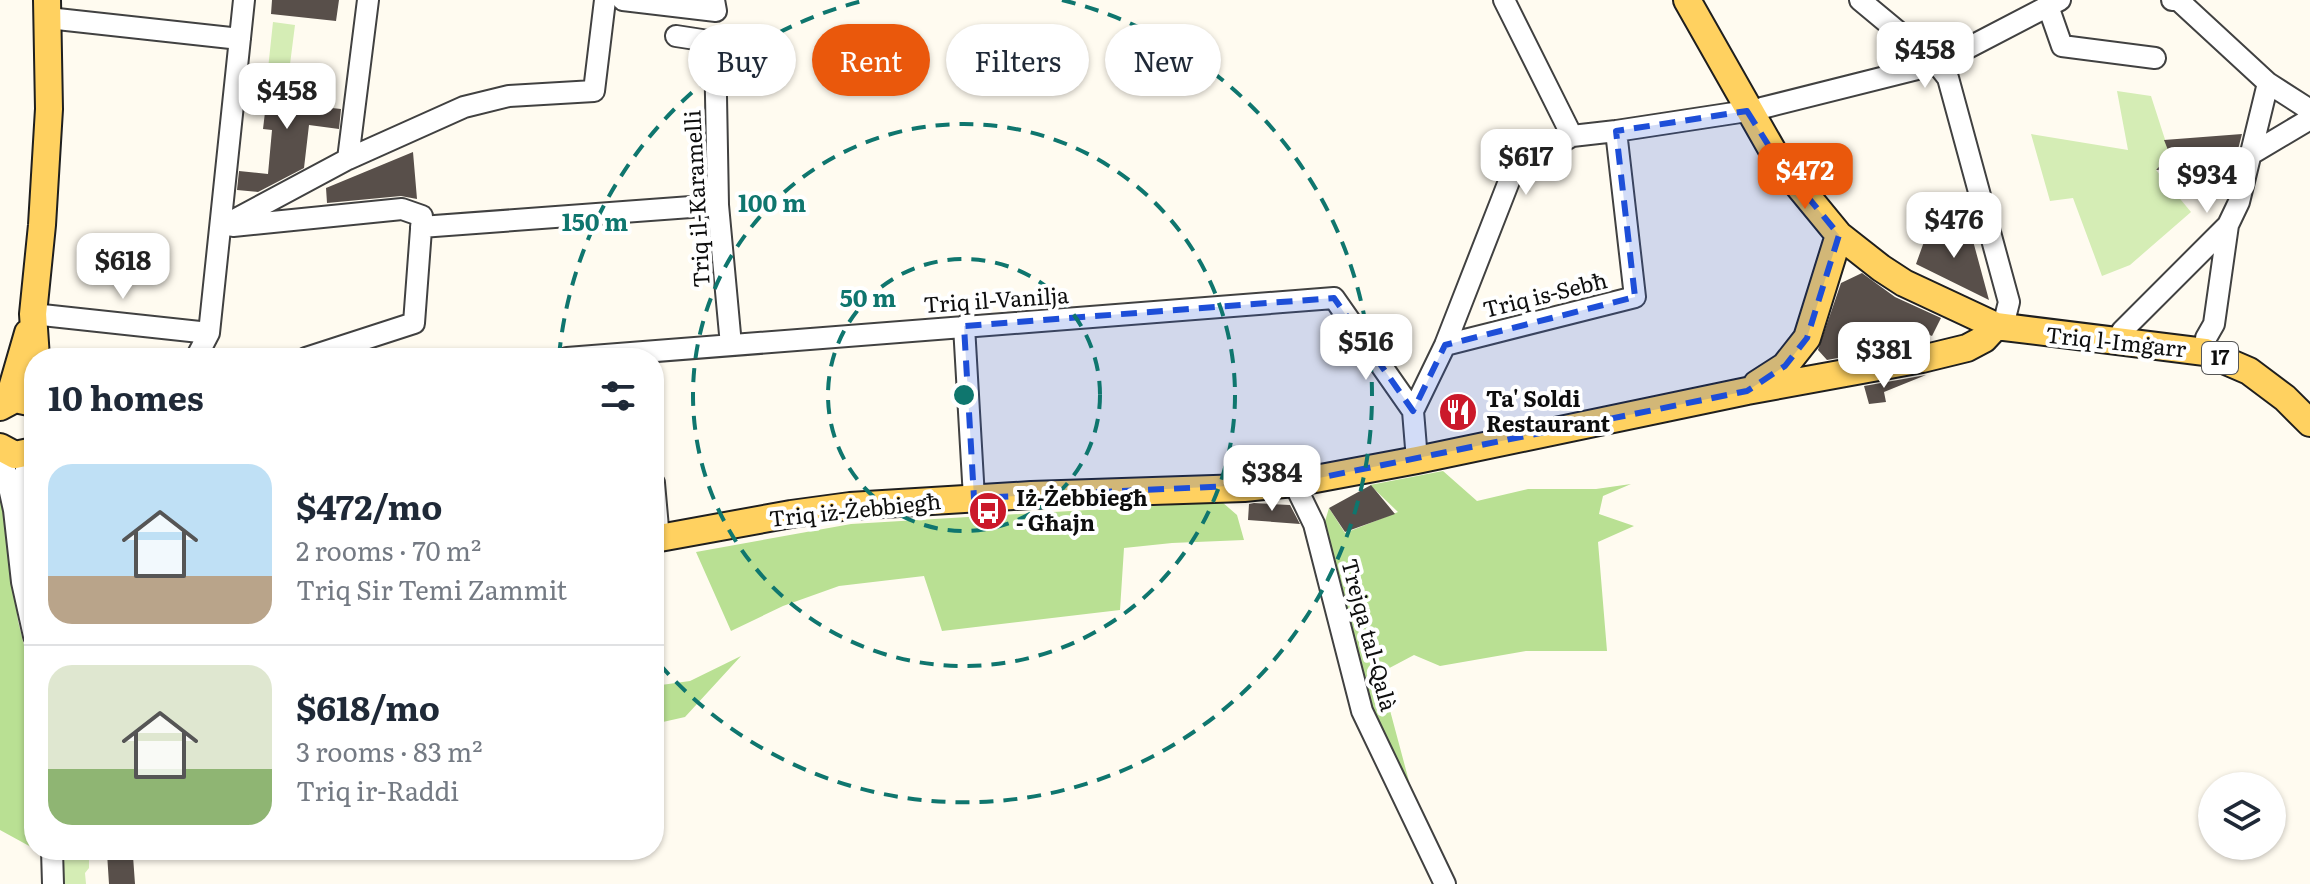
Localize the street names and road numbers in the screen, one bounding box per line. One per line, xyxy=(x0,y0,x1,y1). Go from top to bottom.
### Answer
street label: Triq il-Karamelli xyxy=(674,109,717,289)
street label: Triq is-Sebħ xyxy=(1479,262,1610,325)
street label: Triq il-Vanilja xyxy=(922,277,1070,320)
street label: Triq l-Imġarr xyxy=(2044,317,2189,364)
road number: 17 xyxy=(2202,342,2238,374)
street label: Triq iż-Żebbiegħ xyxy=(767,483,942,534)
street label: Trejqa tal-Qalà xyxy=(1334,555,1407,715)

